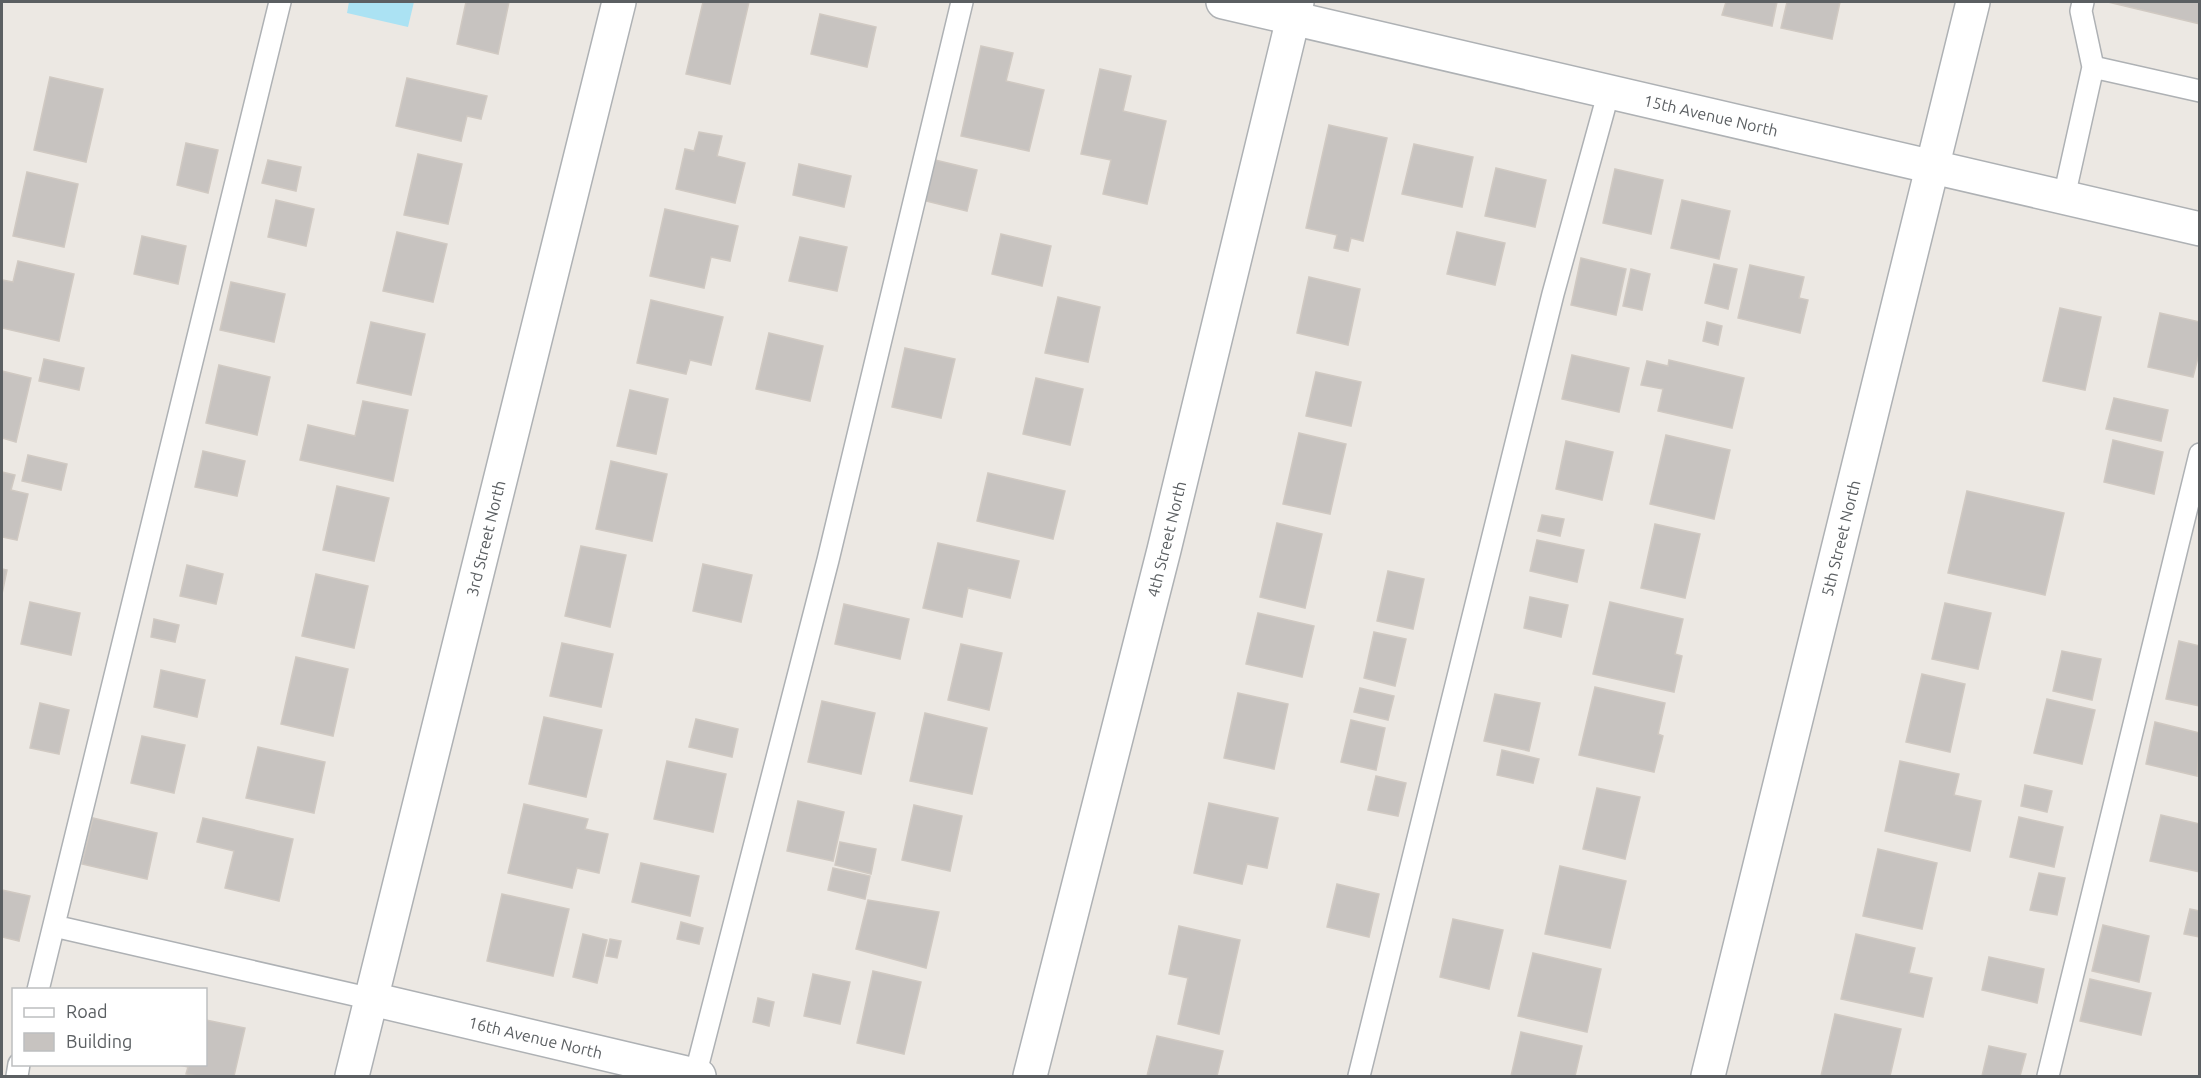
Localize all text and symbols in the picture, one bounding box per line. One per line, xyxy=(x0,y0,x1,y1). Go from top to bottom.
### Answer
street label: 15th Avenue North xyxy=(1642,91,1780,140)
street label: 5th Street North xyxy=(1818,478,1864,598)
street label: 3rd Street North xyxy=(463,479,509,598)
street label: 4th Street North xyxy=(1143,479,1189,599)
legend xyxy=(12,988,207,1066)
text: Road xyxy=(66,1001,108,1021)
street label: 16th Avenue North xyxy=(467,1013,604,1062)
text: Building xyxy=(66,1031,132,1051)

